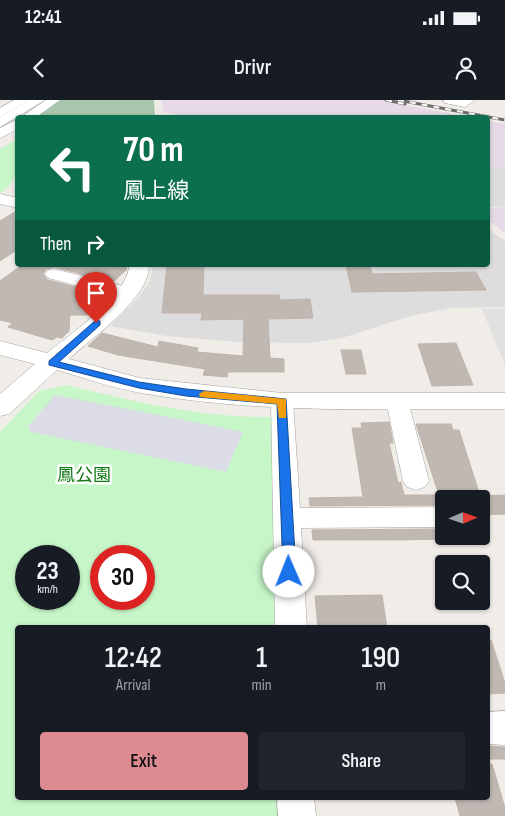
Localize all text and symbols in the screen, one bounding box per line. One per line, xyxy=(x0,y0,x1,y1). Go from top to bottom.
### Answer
text: 12:41 xyxy=(25,6,62,29)
icon: back xyxy=(25,54,53,82)
text: Drivr xyxy=(234,54,271,81)
icon: person xyxy=(452,54,480,82)
text: 70 m xyxy=(123,129,183,172)
icon: left xyxy=(40,135,105,200)
text: 鳳上線 xyxy=(123,178,189,205)
icon: right xyxy=(81,230,109,258)
text: Then xyxy=(40,233,71,256)
pin xyxy=(75,272,117,323)
icon: arrive xyxy=(82,279,110,307)
park label: 鳳公園 xyxy=(57,465,111,486)
north arrow xyxy=(435,490,490,545)
map controls xyxy=(435,490,490,610)
speed limit sign: 30 xyxy=(90,545,155,610)
position arrow xyxy=(262,545,314,597)
button: search xyxy=(435,555,490,610)
text: 23 xyxy=(36,556,59,587)
text: km/h xyxy=(37,582,58,597)
text: 12:42 xyxy=(105,640,162,676)
text: 1 xyxy=(256,640,267,676)
text: 190 xyxy=(361,640,400,676)
text: Arrival xyxy=(116,676,150,695)
text: min xyxy=(251,676,272,695)
text: m xyxy=(376,676,386,695)
button: Exit xyxy=(40,732,248,790)
button: Share xyxy=(258,732,465,790)

